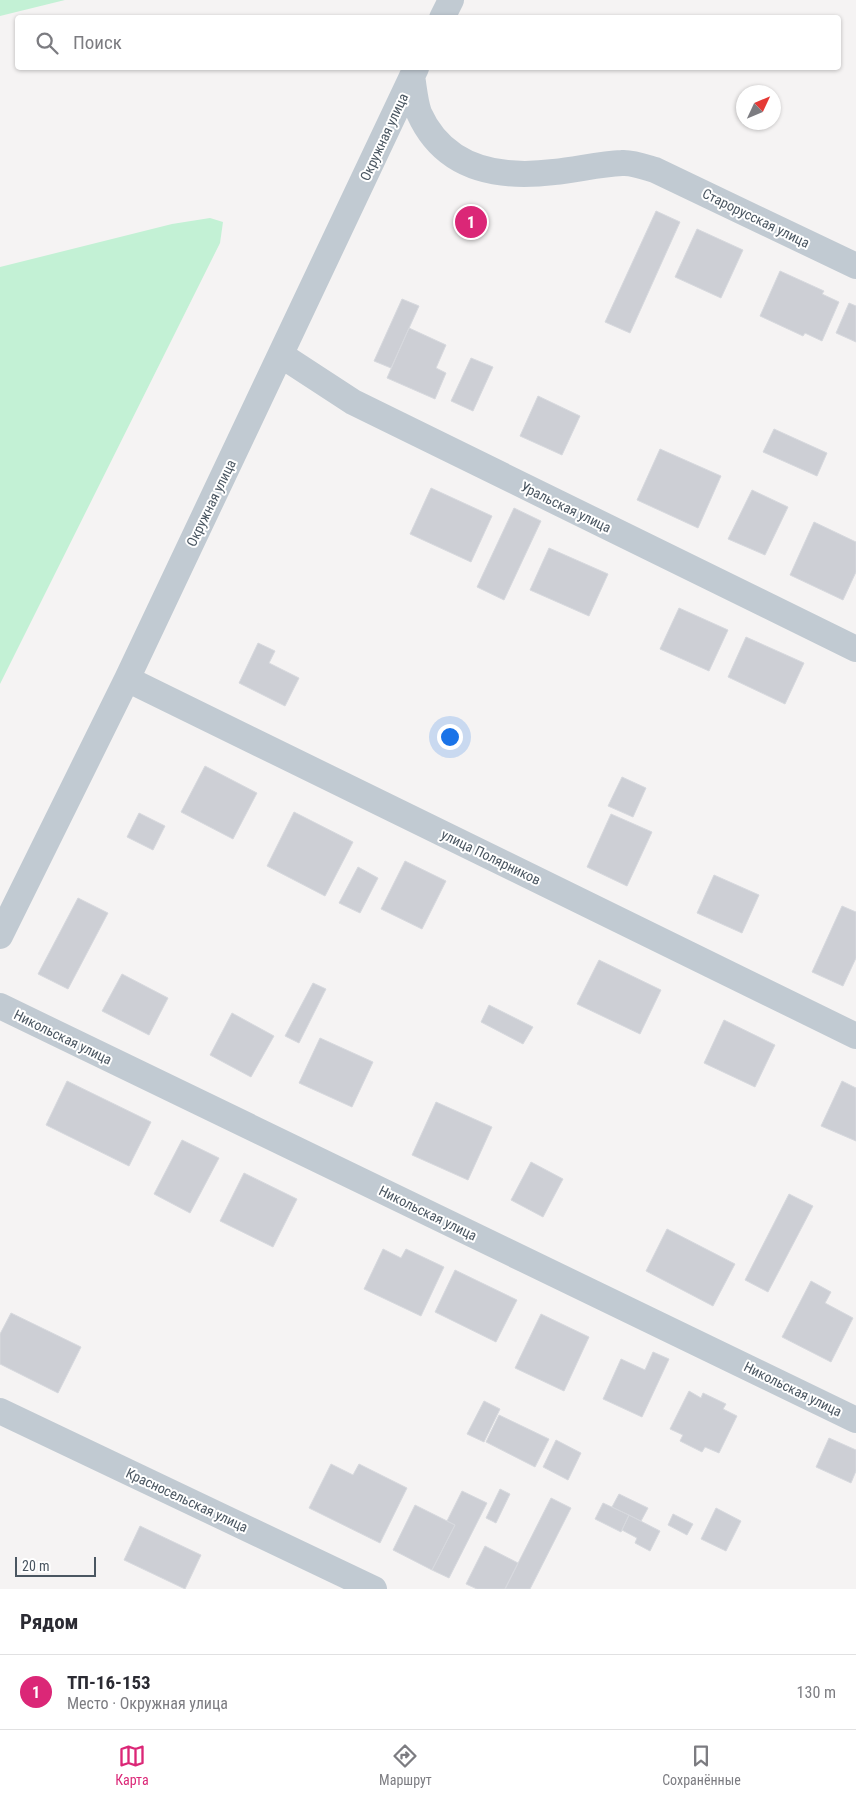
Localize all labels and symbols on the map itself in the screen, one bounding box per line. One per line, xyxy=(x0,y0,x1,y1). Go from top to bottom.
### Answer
north arrow xyxy=(736,85,781,130)
street label: Окружная улица xyxy=(357,91,411,183)
street label: Старорусская улица xyxy=(700,185,812,251)
pin: 1 xyxy=(455,203,487,241)
street label: Окружная улица xyxy=(183,457,239,549)
street label: Уральская улица xyxy=(518,478,614,536)
your location xyxy=(437,724,463,750)
street label: улица Полярников xyxy=(439,826,543,888)
street label: Никольская улица xyxy=(11,1006,115,1068)
street label: Никольская улица xyxy=(376,1182,480,1244)
street label: Никольская улица xyxy=(741,1358,845,1420)
street label: Красносельская улица xyxy=(124,1465,250,1535)
scale bar xyxy=(15,1554,96,1577)

